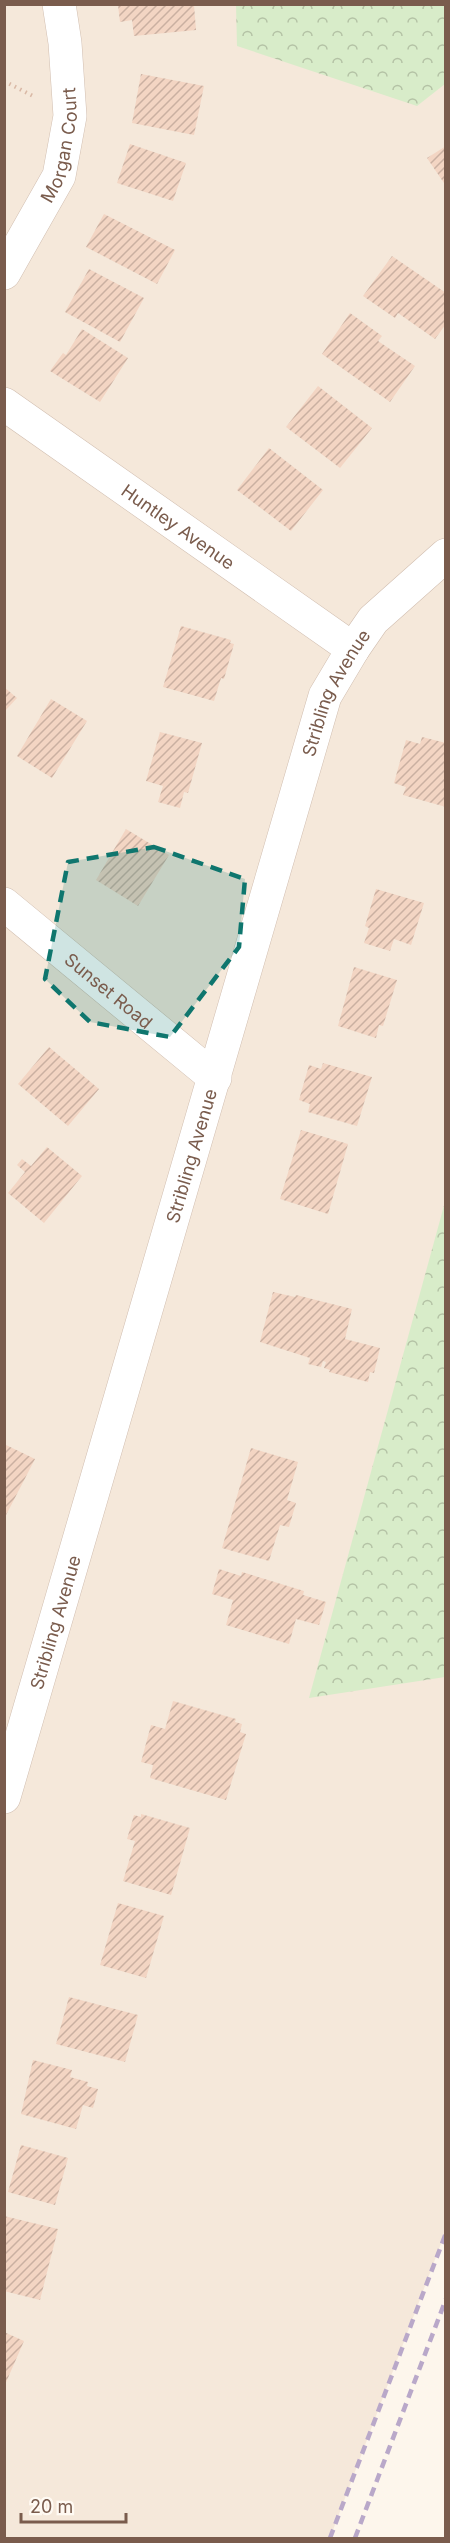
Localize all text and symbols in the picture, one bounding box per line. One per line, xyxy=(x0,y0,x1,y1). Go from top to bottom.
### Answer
street label: Morgan Court xyxy=(36,87,81,206)
street label: Huntley Avenue xyxy=(118,479,239,573)
street label: Stribling Avenue xyxy=(298,625,374,759)
street label: Sunset Road xyxy=(61,948,157,1033)
street label: Stribling Avenue xyxy=(161,1086,220,1225)
street label: Stribling Avenue xyxy=(25,1553,84,1692)
scale bar xyxy=(21,2486,126,2524)
text: 20 m xyxy=(30,2496,73,2517)

